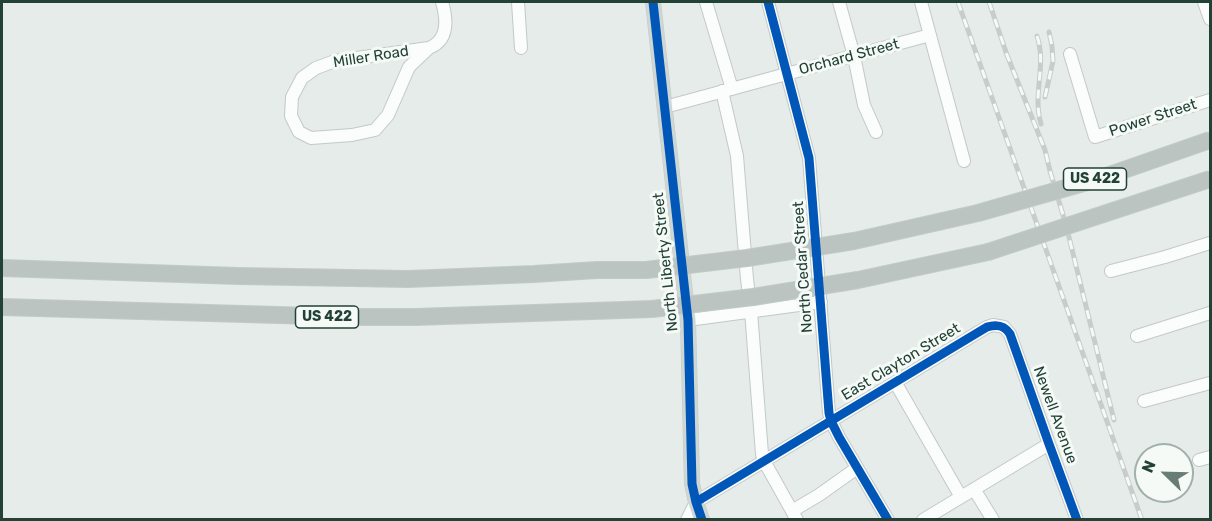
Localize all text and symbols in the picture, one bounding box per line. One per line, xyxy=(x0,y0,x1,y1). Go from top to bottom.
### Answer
street label: Orchard Street xyxy=(797,35,901,79)
street label: Miller Road xyxy=(332,42,410,72)
street label: Power Street xyxy=(1107,95,1199,141)
road number: US 422 xyxy=(1064,168,1126,190)
street label: North Liberty Street xyxy=(650,192,682,332)
street label: North Cedar Street xyxy=(789,201,817,333)
road number: US 422 xyxy=(296,306,358,328)
street label: East Clayton Street xyxy=(838,319,964,405)
street label: Newell Avenue xyxy=(1029,364,1081,466)
north arrow xyxy=(1134,443,1194,503)
text: N xyxy=(1138,458,1160,476)

